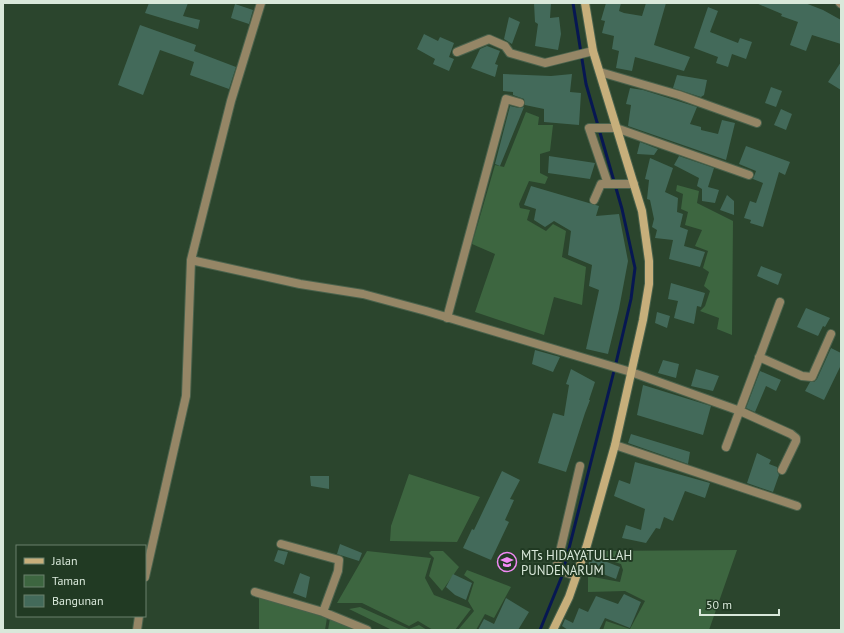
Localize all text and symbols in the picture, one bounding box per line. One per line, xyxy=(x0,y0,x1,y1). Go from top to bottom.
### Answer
legend xyxy=(16,545,146,617)
place label: MTs HIDAYATULLAH PUNDENARUM xyxy=(521,547,632,579)
school or university icon: MTs HIDAYATULLAH PUNDENARUM xyxy=(496,551,518,573)
text: Jalan xyxy=(51,553,77,568)
text: Taman xyxy=(52,573,86,588)
scale bar xyxy=(700,591,779,617)
text: Bangunan xyxy=(52,593,104,608)
text: 50 m xyxy=(706,597,732,612)

